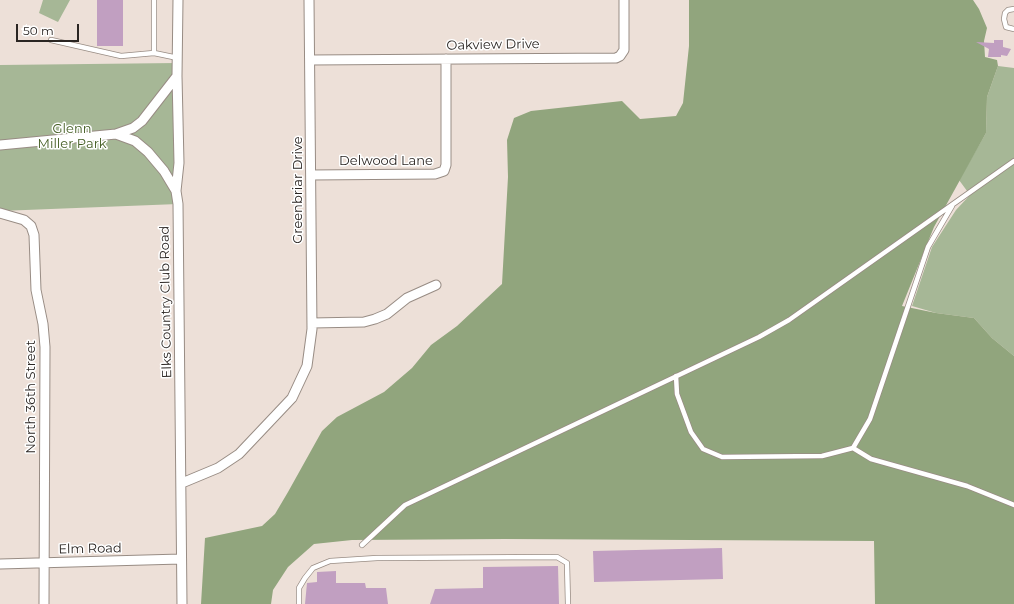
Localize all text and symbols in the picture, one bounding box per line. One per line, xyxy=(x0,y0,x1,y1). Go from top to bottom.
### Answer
scale bar xyxy=(18,16,81,42)
text: 50 m xyxy=(23,23,54,38)
street label: Oakview Drive xyxy=(446,36,540,54)
park label: Glenn Miller Park xyxy=(37,121,107,152)
street label: Greenbriar Drive xyxy=(290,136,306,244)
street label: Delwood Lane xyxy=(339,153,433,169)
street label: Elks Country Club Road xyxy=(157,226,175,378)
street label: North 36th Street xyxy=(23,340,39,454)
street label: Elm Road xyxy=(58,541,122,557)

